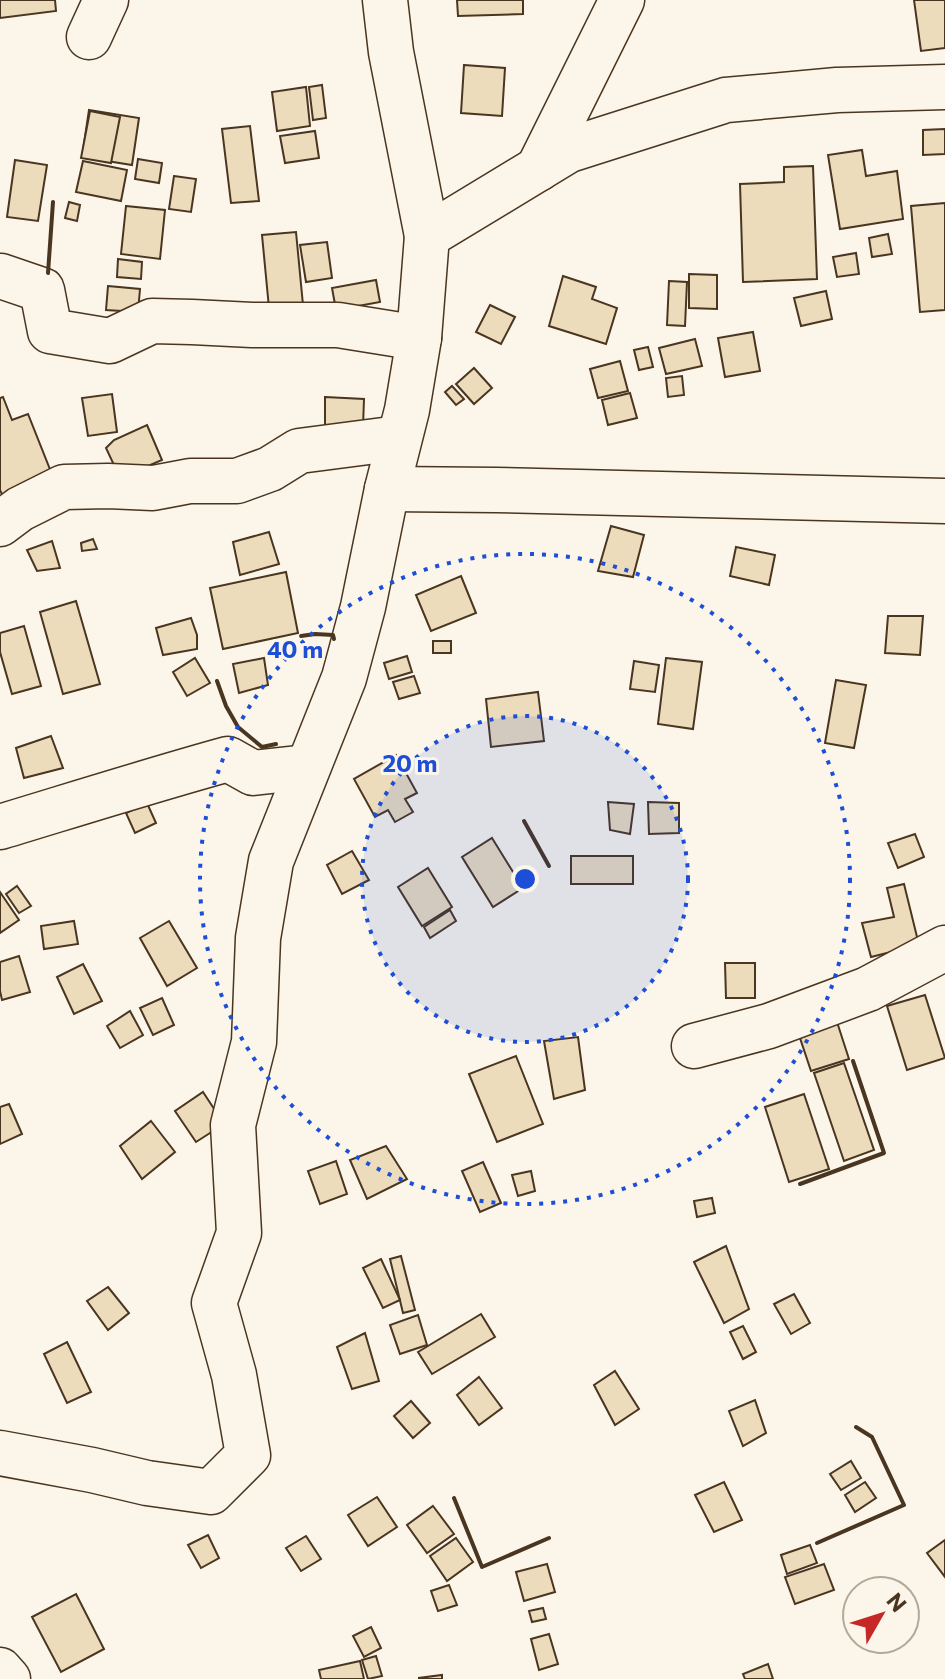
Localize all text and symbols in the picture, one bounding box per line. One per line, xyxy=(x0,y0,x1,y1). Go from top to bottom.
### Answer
text: 40 m xyxy=(267,634,323,663)
text: 20 m xyxy=(383,748,437,777)
centre of rings xyxy=(511,865,539,893)
north arrow xyxy=(841,1575,921,1655)
text: N xyxy=(881,1587,913,1617)

